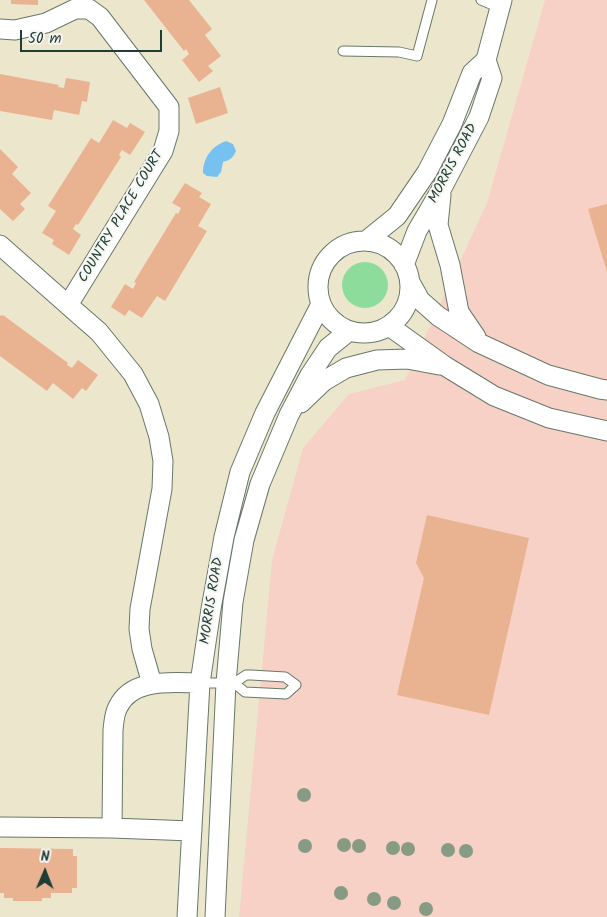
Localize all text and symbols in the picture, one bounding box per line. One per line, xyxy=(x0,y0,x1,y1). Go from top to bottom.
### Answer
scale bar xyxy=(22,20,165,52)
text: 50 m xyxy=(28,27,62,51)
street label: MORRIS ROAD xyxy=(426,121,482,207)
street label: COUNTRY PLACE COURT xyxy=(76,148,168,286)
street label: MORRIS ROAD xyxy=(198,556,228,646)
text: N xyxy=(41,846,50,868)
north arrow xyxy=(20,847,70,897)

